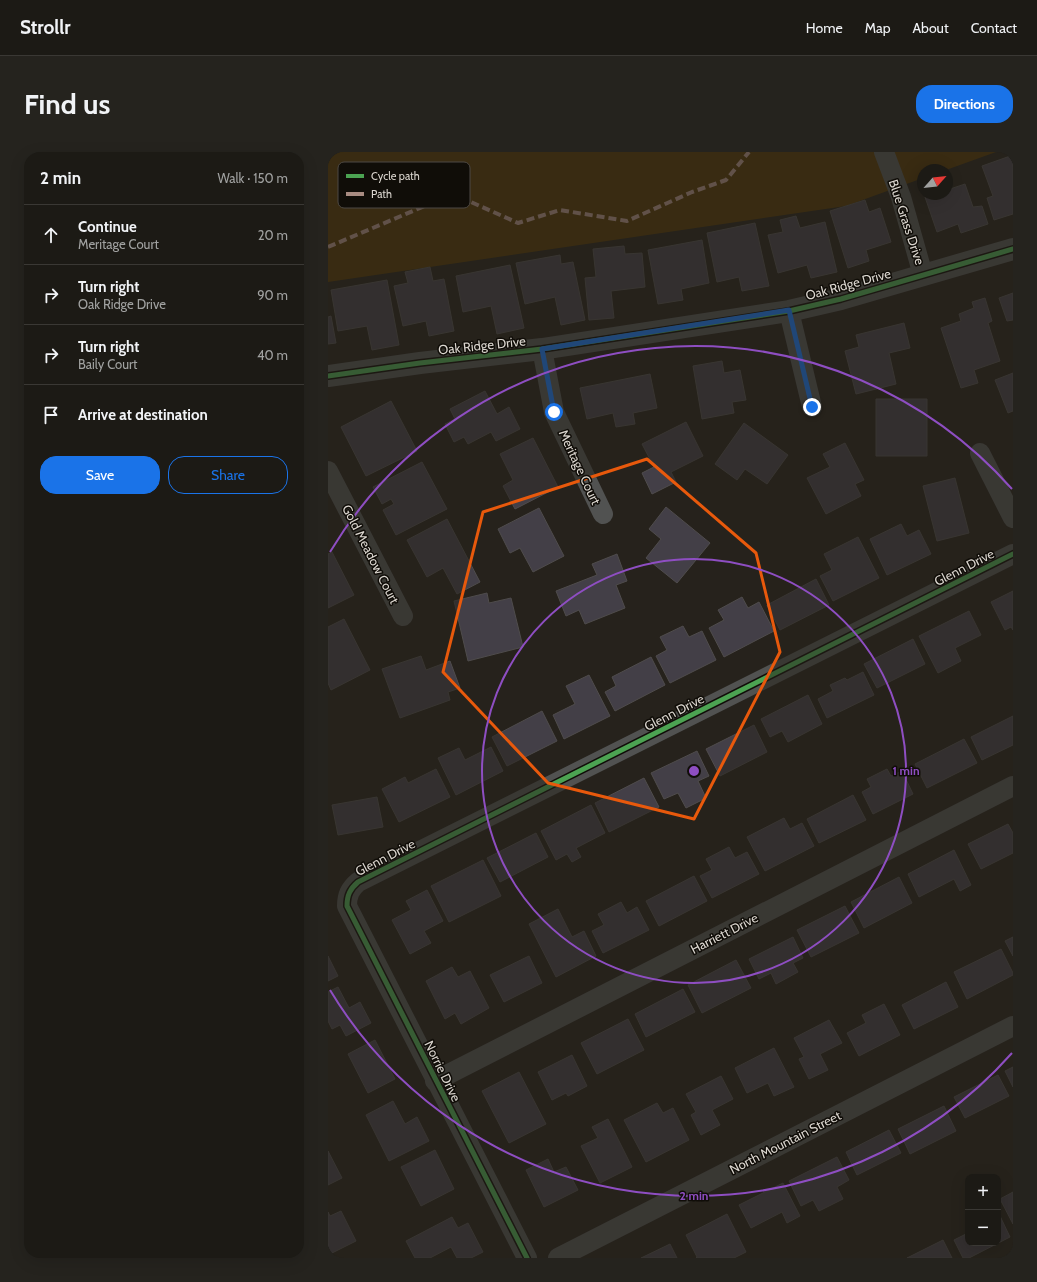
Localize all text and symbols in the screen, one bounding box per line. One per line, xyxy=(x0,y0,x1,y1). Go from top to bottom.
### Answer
text: Strollr xyxy=(20,16,71,39)
text: Home xyxy=(806,19,843,37)
text: Map xyxy=(865,19,890,37)
text: About xyxy=(912,19,949,37)
text: Contact xyxy=(971,19,1017,37)
button: Directions xyxy=(916,85,1013,123)
text: Find us xyxy=(24,87,110,121)
legend xyxy=(338,162,470,208)
north arrow xyxy=(917,164,953,200)
text: 2 min xyxy=(40,168,81,188)
text: Cycle path xyxy=(371,169,420,183)
text: Walk · 150 m xyxy=(217,170,288,186)
street label: Blue Grass Drive xyxy=(886,177,928,267)
text: Path xyxy=(371,187,392,201)
text: Continue xyxy=(78,218,137,236)
icon: ahead xyxy=(40,224,62,246)
text: 20 m xyxy=(258,227,288,243)
text: Meritage Court xyxy=(78,236,159,252)
street label: Oak Ridge Drive xyxy=(804,265,893,303)
text: Turn right xyxy=(78,278,139,296)
icon: right xyxy=(40,284,62,306)
text: 90 m xyxy=(257,287,288,303)
text: Oak Ridge Drive xyxy=(78,296,166,312)
street label: Oak Ridge Drive xyxy=(437,332,527,358)
text: Turn right xyxy=(78,338,139,356)
icon: right xyxy=(40,344,62,366)
text: 40 m xyxy=(257,347,288,363)
text: Baily Court xyxy=(78,356,138,372)
route end xyxy=(803,398,821,416)
route start xyxy=(545,403,563,421)
icon: arrive xyxy=(40,404,62,426)
text: Arrive at destination xyxy=(78,406,208,424)
street label: Meritage Court xyxy=(556,427,605,508)
button: Save xyxy=(40,456,160,494)
button: Share xyxy=(168,456,288,494)
street label: Gold Meadow Court xyxy=(339,502,403,607)
street label: Glenn Drive xyxy=(931,545,997,589)
street label: Glenn Drive xyxy=(641,690,707,734)
text: 1 min xyxy=(892,763,920,778)
centre of rings xyxy=(687,764,701,778)
street label: Glenn Drive xyxy=(352,835,418,879)
street label: Harriett Drive xyxy=(688,909,761,957)
street label: Norrie Drive xyxy=(421,1038,465,1104)
street label: North Mountain Street xyxy=(727,1107,844,1177)
map controls xyxy=(965,1174,1001,1246)
button: + xyxy=(965,1174,1001,1210)
text: 2 min xyxy=(680,1188,708,1203)
button: − xyxy=(965,1210,1001,1246)

